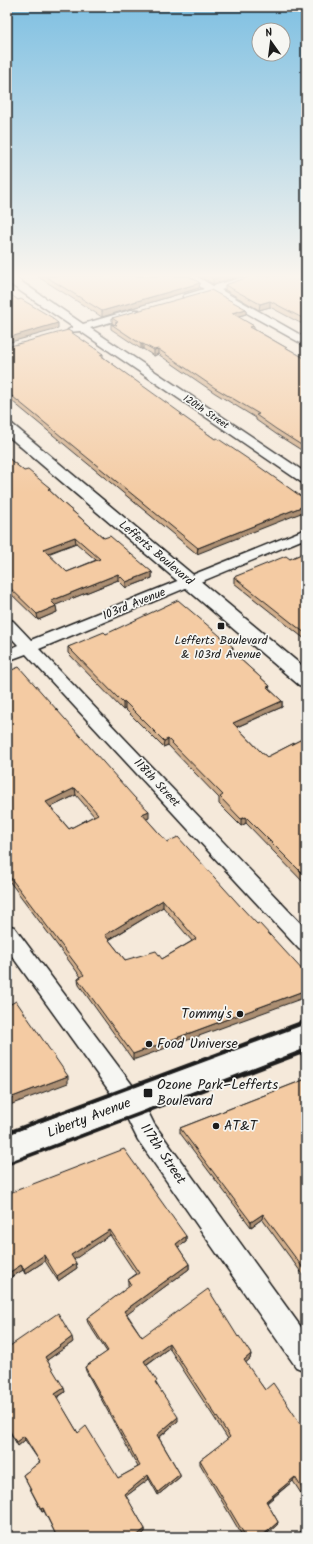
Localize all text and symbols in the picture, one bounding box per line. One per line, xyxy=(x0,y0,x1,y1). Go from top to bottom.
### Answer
north arrow xyxy=(251,22,291,62)
text: N xyxy=(263,24,274,43)
street label: 120th Street xyxy=(180,391,232,433)
street label: Lefferts Boulevard xyxy=(114,516,198,591)
street label: 103rd Avenue xyxy=(100,582,169,625)
marker: Lefferts Boulevard & 103rd Avenue xyxy=(216,621,226,631)
place label: Lefferts Boulevard & 103rd Avenue xyxy=(175,631,268,664)
street label: 118th Street xyxy=(129,754,185,812)
place label: Tommy's xyxy=(181,1003,232,1025)
marker: Tommy's xyxy=(235,1009,245,1019)
place label: Food Universe xyxy=(157,1033,239,1055)
marker: Food Universe xyxy=(144,1039,154,1049)
place label: Ozone Park–Lefferts Boulevard xyxy=(157,1074,278,1112)
marker: Ozone Park–Lefferts Boulevard xyxy=(142,1087,154,1099)
street label: Liberty Avenue xyxy=(44,1092,135,1144)
place label: AT&T xyxy=(224,1115,259,1137)
street label: 117th Street xyxy=(135,1119,192,1189)
marker: AT&T xyxy=(211,1121,221,1131)

